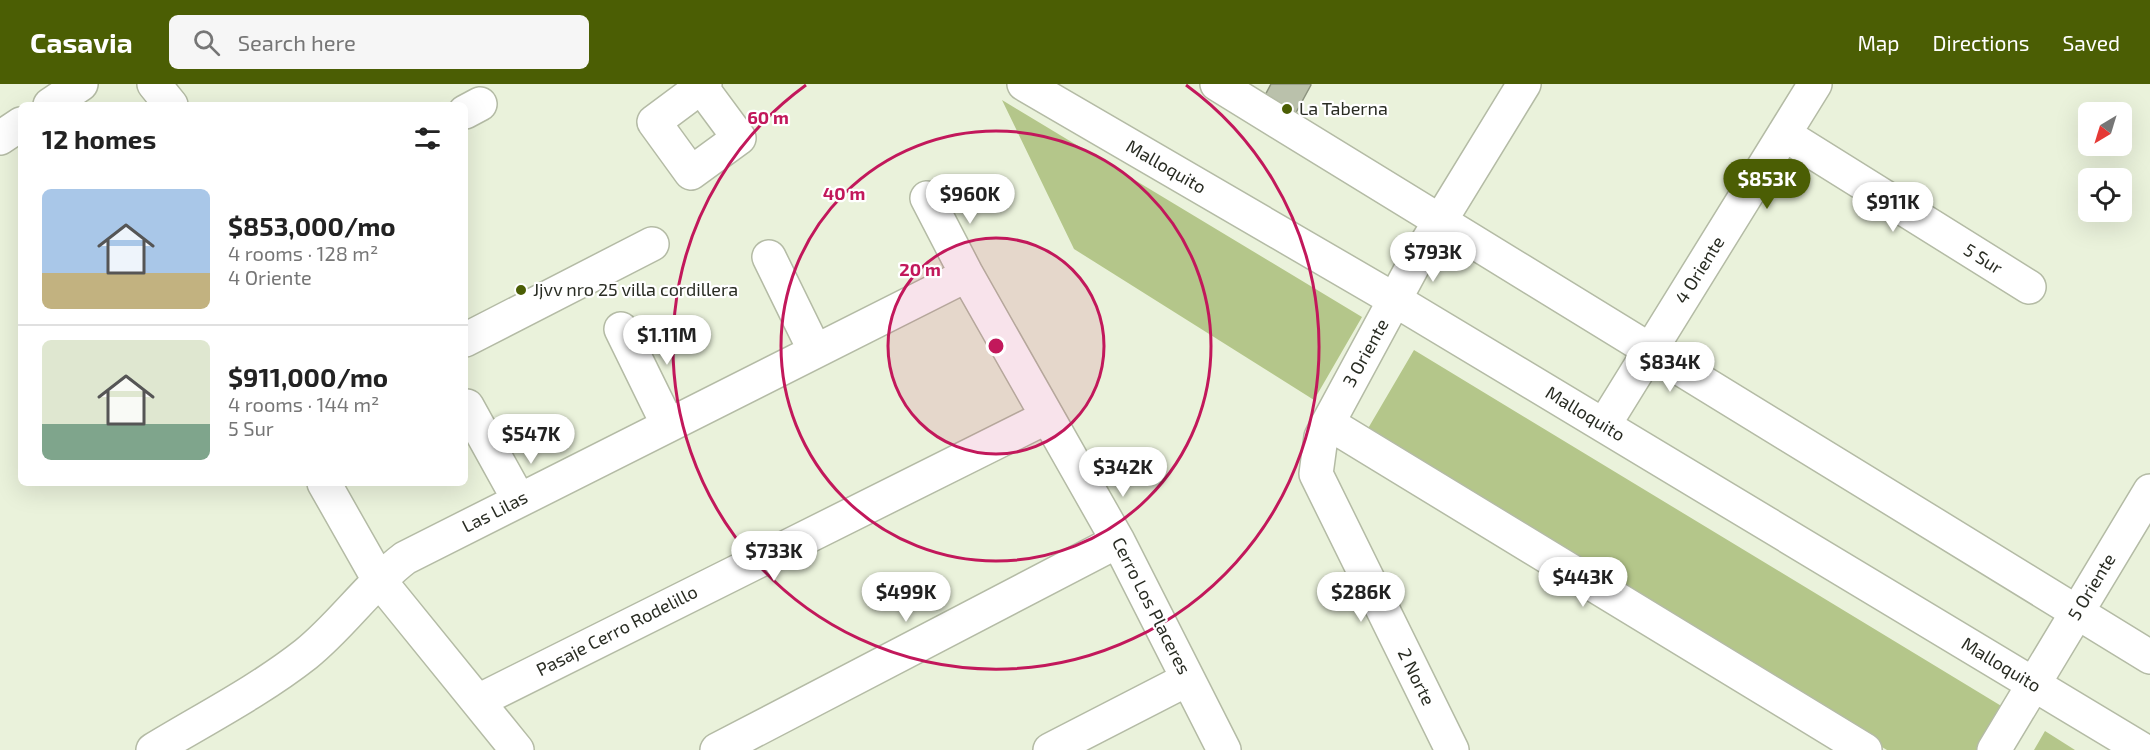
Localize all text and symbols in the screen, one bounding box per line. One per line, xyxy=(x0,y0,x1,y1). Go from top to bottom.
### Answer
search box xyxy=(169,15,589,69)
text: Casavia xyxy=(30,25,133,59)
icon: search xyxy=(190,26,223,59)
text: Search here xyxy=(238,29,356,55)
text: Map xyxy=(1857,30,1900,55)
text: Directions xyxy=(1933,30,2029,55)
text: Saved xyxy=(2062,30,2120,55)
place label: La Taberna xyxy=(1299,97,1388,119)
marker: La Taberna xyxy=(1280,102,1294,116)
north arrow xyxy=(2078,102,2132,156)
map controls xyxy=(2078,102,2132,222)
text: 60 m xyxy=(747,106,789,128)
icon: filters xyxy=(411,122,444,155)
text: 12 homes xyxy=(42,123,156,154)
street label: Malloquito xyxy=(1123,134,1210,198)
pin: $853K xyxy=(1725,159,1809,210)
text: $853K xyxy=(1737,166,1797,190)
button: locate xyxy=(2078,168,2132,222)
pin: $960K xyxy=(928,174,1012,225)
text: $960K xyxy=(940,181,1000,205)
text: 40 m xyxy=(823,182,865,204)
pin: $911K xyxy=(1851,182,1935,233)
text: $911K xyxy=(1866,189,1920,213)
text: $853,000/mo xyxy=(228,210,396,241)
icon: home xyxy=(90,213,162,285)
pin: $793K xyxy=(1391,232,1475,283)
street label: 4 Oriente xyxy=(1670,232,1728,307)
street label: 5 Sur xyxy=(1960,238,2007,278)
text: $793K xyxy=(1404,239,1462,263)
text: 4 rooms · 128 m² xyxy=(228,241,378,265)
text: 20 m xyxy=(899,258,941,280)
text: 4 Oriente xyxy=(228,265,312,289)
place label: Jjvv nro 25 villa cordillera xyxy=(533,278,738,300)
marker: Jjvv nro 25 villa cordillera xyxy=(514,283,528,297)
pin: $1.11M xyxy=(618,315,716,366)
street label: 3 Oriente xyxy=(1337,315,1393,390)
text: $1.11M xyxy=(637,322,697,346)
centre of rings xyxy=(986,336,1006,356)
pin: $834K xyxy=(1628,342,1712,393)
text: $834K xyxy=(1640,349,1700,373)
text: $911,000/mo xyxy=(228,361,388,392)
icon: home xyxy=(90,364,162,436)
street label: Malloquito xyxy=(1542,381,1629,445)
text: 4 rooms · 144 m² xyxy=(228,392,379,416)
pin: $547K xyxy=(489,414,573,465)
text: 5 Sur xyxy=(228,416,274,440)
text: $547K xyxy=(502,421,560,445)
pin: $342K xyxy=(1081,447,1165,498)
text: $342K xyxy=(1093,454,1153,478)
street label: Las Lilas xyxy=(458,485,531,537)
pin: $733K xyxy=(732,531,816,582)
street label: Cerro Los Placeres xyxy=(1108,533,1196,678)
text: $733K xyxy=(745,538,803,562)
street label: 5 Oriente xyxy=(2063,549,2120,624)
pin: $443K xyxy=(1541,557,1625,608)
text: $443K xyxy=(1552,564,1614,588)
pin: $499K xyxy=(864,572,948,623)
pin: $286K xyxy=(1319,572,1403,623)
text: $499K xyxy=(876,579,936,603)
text: $286K xyxy=(1331,579,1391,603)
street label: Pasaje Cerro Rodelillo xyxy=(532,580,701,680)
street label: Malloquito xyxy=(1958,632,2045,696)
street label: 2 Norte xyxy=(1394,644,1440,709)

